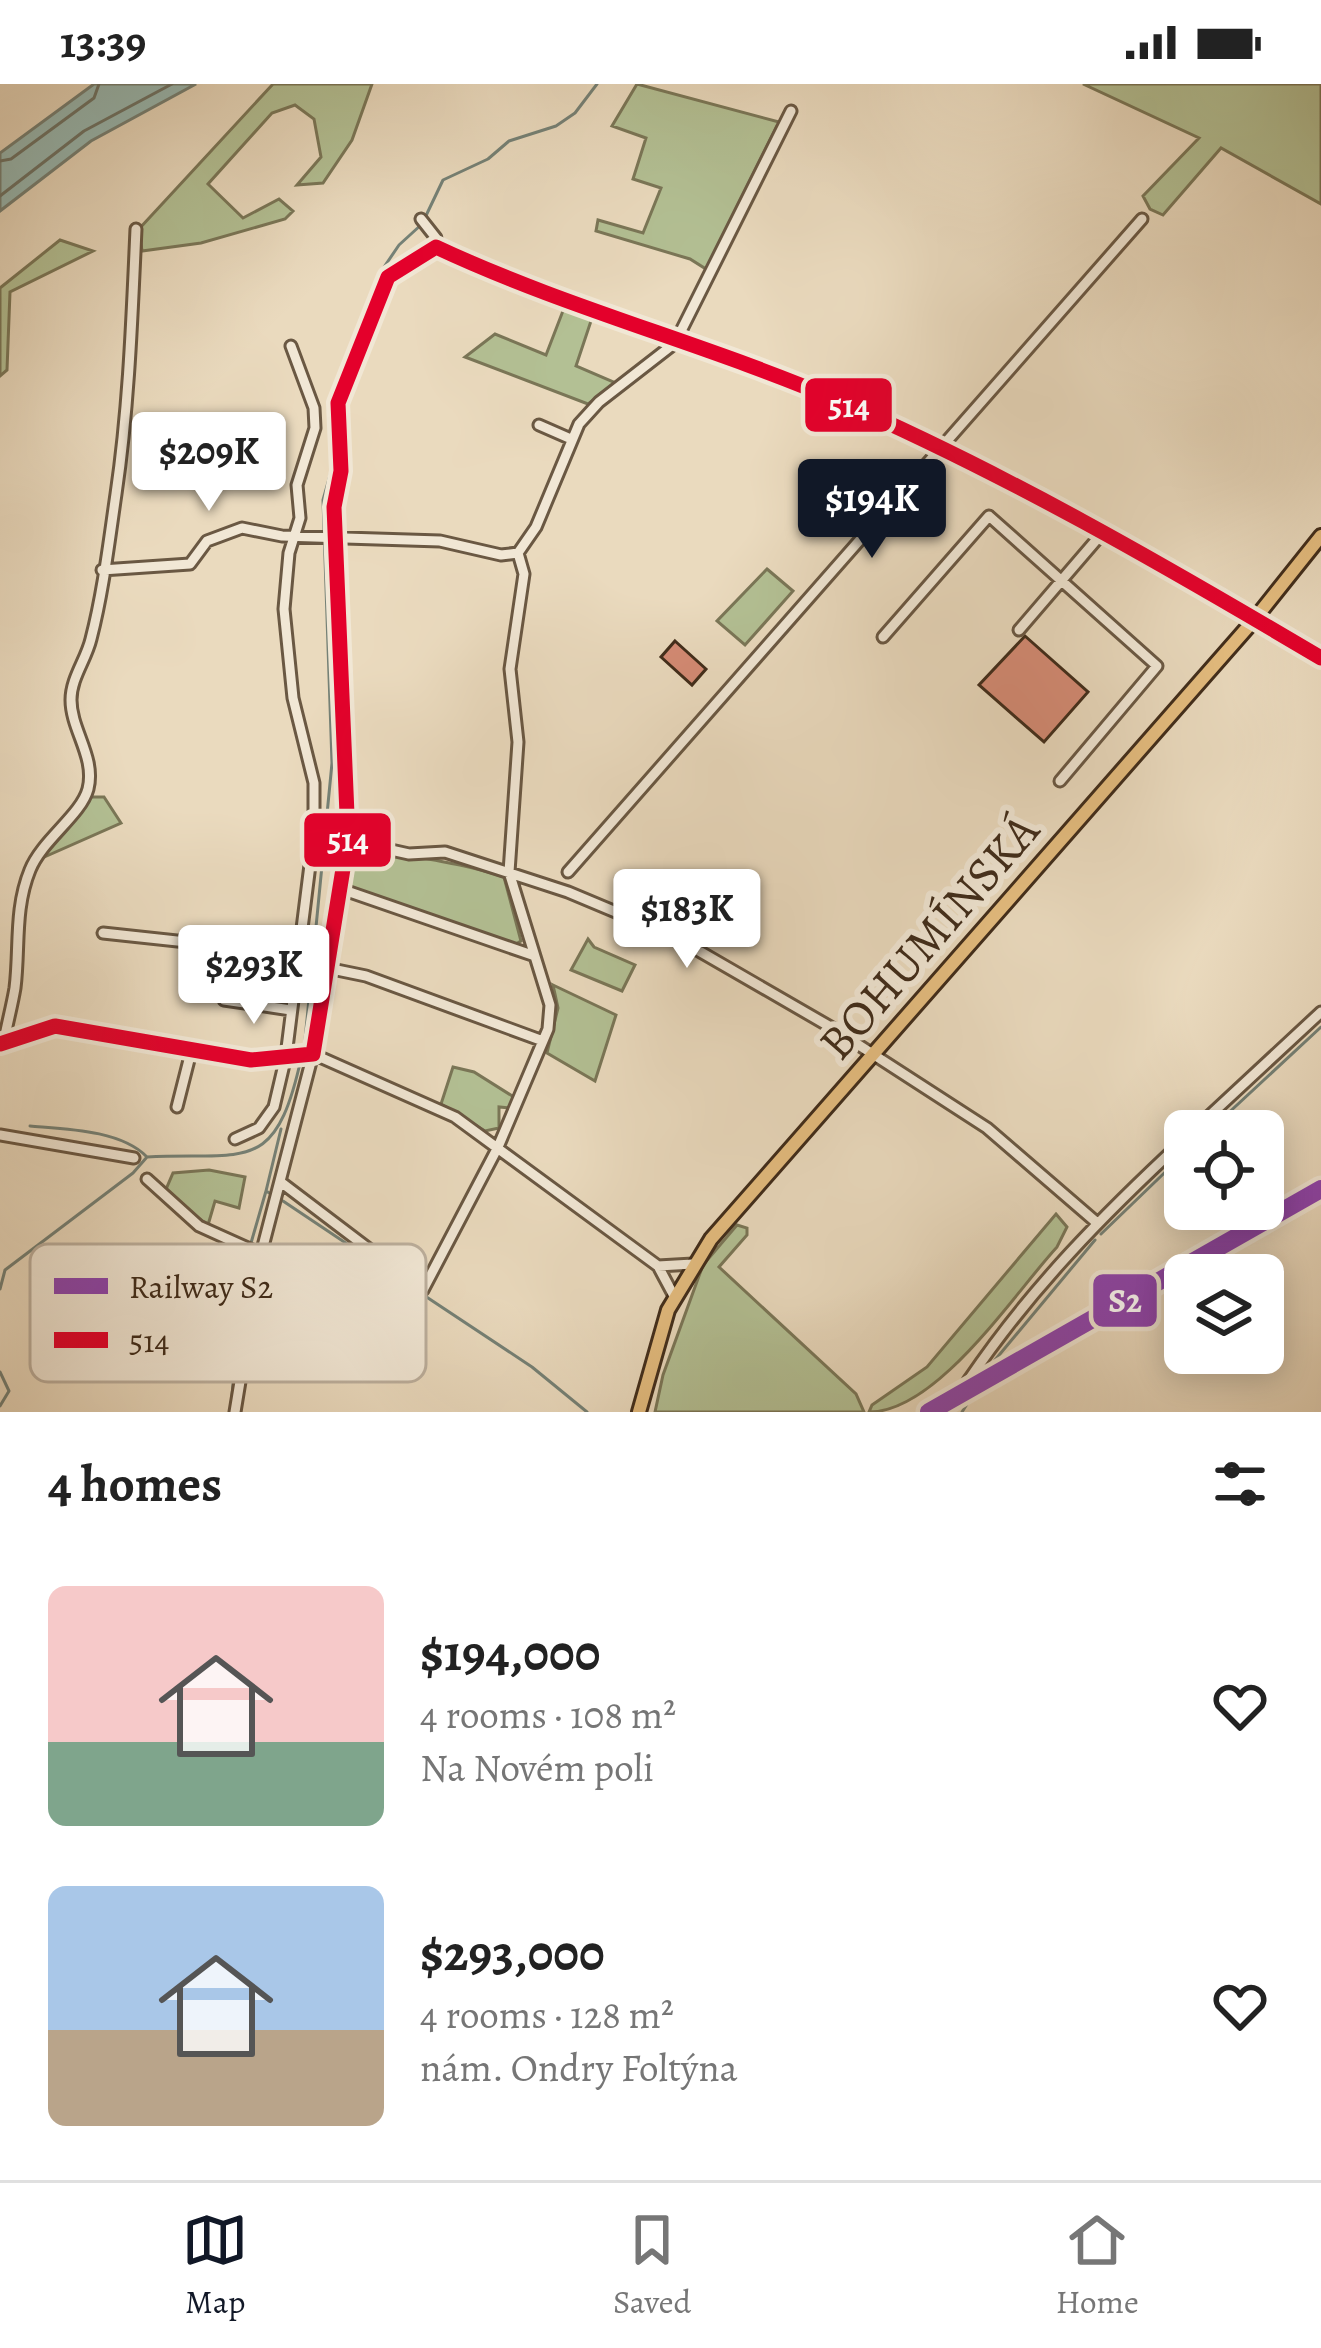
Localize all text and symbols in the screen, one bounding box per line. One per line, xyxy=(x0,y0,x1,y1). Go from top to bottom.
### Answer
text: 13:39 xyxy=(60,11,146,73)
line badge: 514 xyxy=(803,376,894,434)
text: 514 xyxy=(828,383,870,428)
pin: $209K xyxy=(125,412,293,514)
text: $209K xyxy=(159,424,259,477)
pin: $194K xyxy=(788,459,956,561)
text: $194K xyxy=(825,471,919,524)
street label: BOHUMÍNSKÁ xyxy=(803,799,1055,1074)
line badge: 514 xyxy=(302,811,393,869)
text: 514 xyxy=(327,817,369,862)
pin: $183K xyxy=(603,869,771,971)
text: $183K xyxy=(640,881,734,934)
pin: $293K xyxy=(170,925,338,1027)
text: $293K xyxy=(205,937,303,990)
map controls xyxy=(1164,1110,1284,1374)
button: locate xyxy=(1164,1110,1284,1230)
legend xyxy=(30,1244,426,1382)
button: layers xyxy=(1164,1254,1284,1374)
text: Railway S2 xyxy=(129,1264,273,1309)
line badge: S2 xyxy=(1091,1272,1159,1329)
text: S2 xyxy=(1108,1278,1142,1323)
text: 514 xyxy=(129,1318,169,1363)
text: 4 homes xyxy=(48,1449,222,1519)
icon: filters xyxy=(1207,1451,1273,1517)
text: $194,000 xyxy=(420,1618,600,1688)
icon: home xyxy=(144,1634,288,1778)
icon: heart xyxy=(1207,1673,1273,1739)
text: 4 rooms · 108 m² xyxy=(420,1688,676,1741)
text: Na Novém poli xyxy=(420,1741,654,1794)
text: $293,000 xyxy=(420,1918,605,1988)
icon: home xyxy=(144,1934,288,2078)
icon: heart xyxy=(1207,1973,1273,2039)
text: 4 rooms · 128 m² xyxy=(420,1988,674,2041)
text: nám. Ondry Foltýna xyxy=(420,2041,738,2094)
tab: Map xyxy=(182,2207,248,2324)
tab: Saved xyxy=(613,2207,691,2324)
tab: Home xyxy=(1056,2207,1139,2324)

